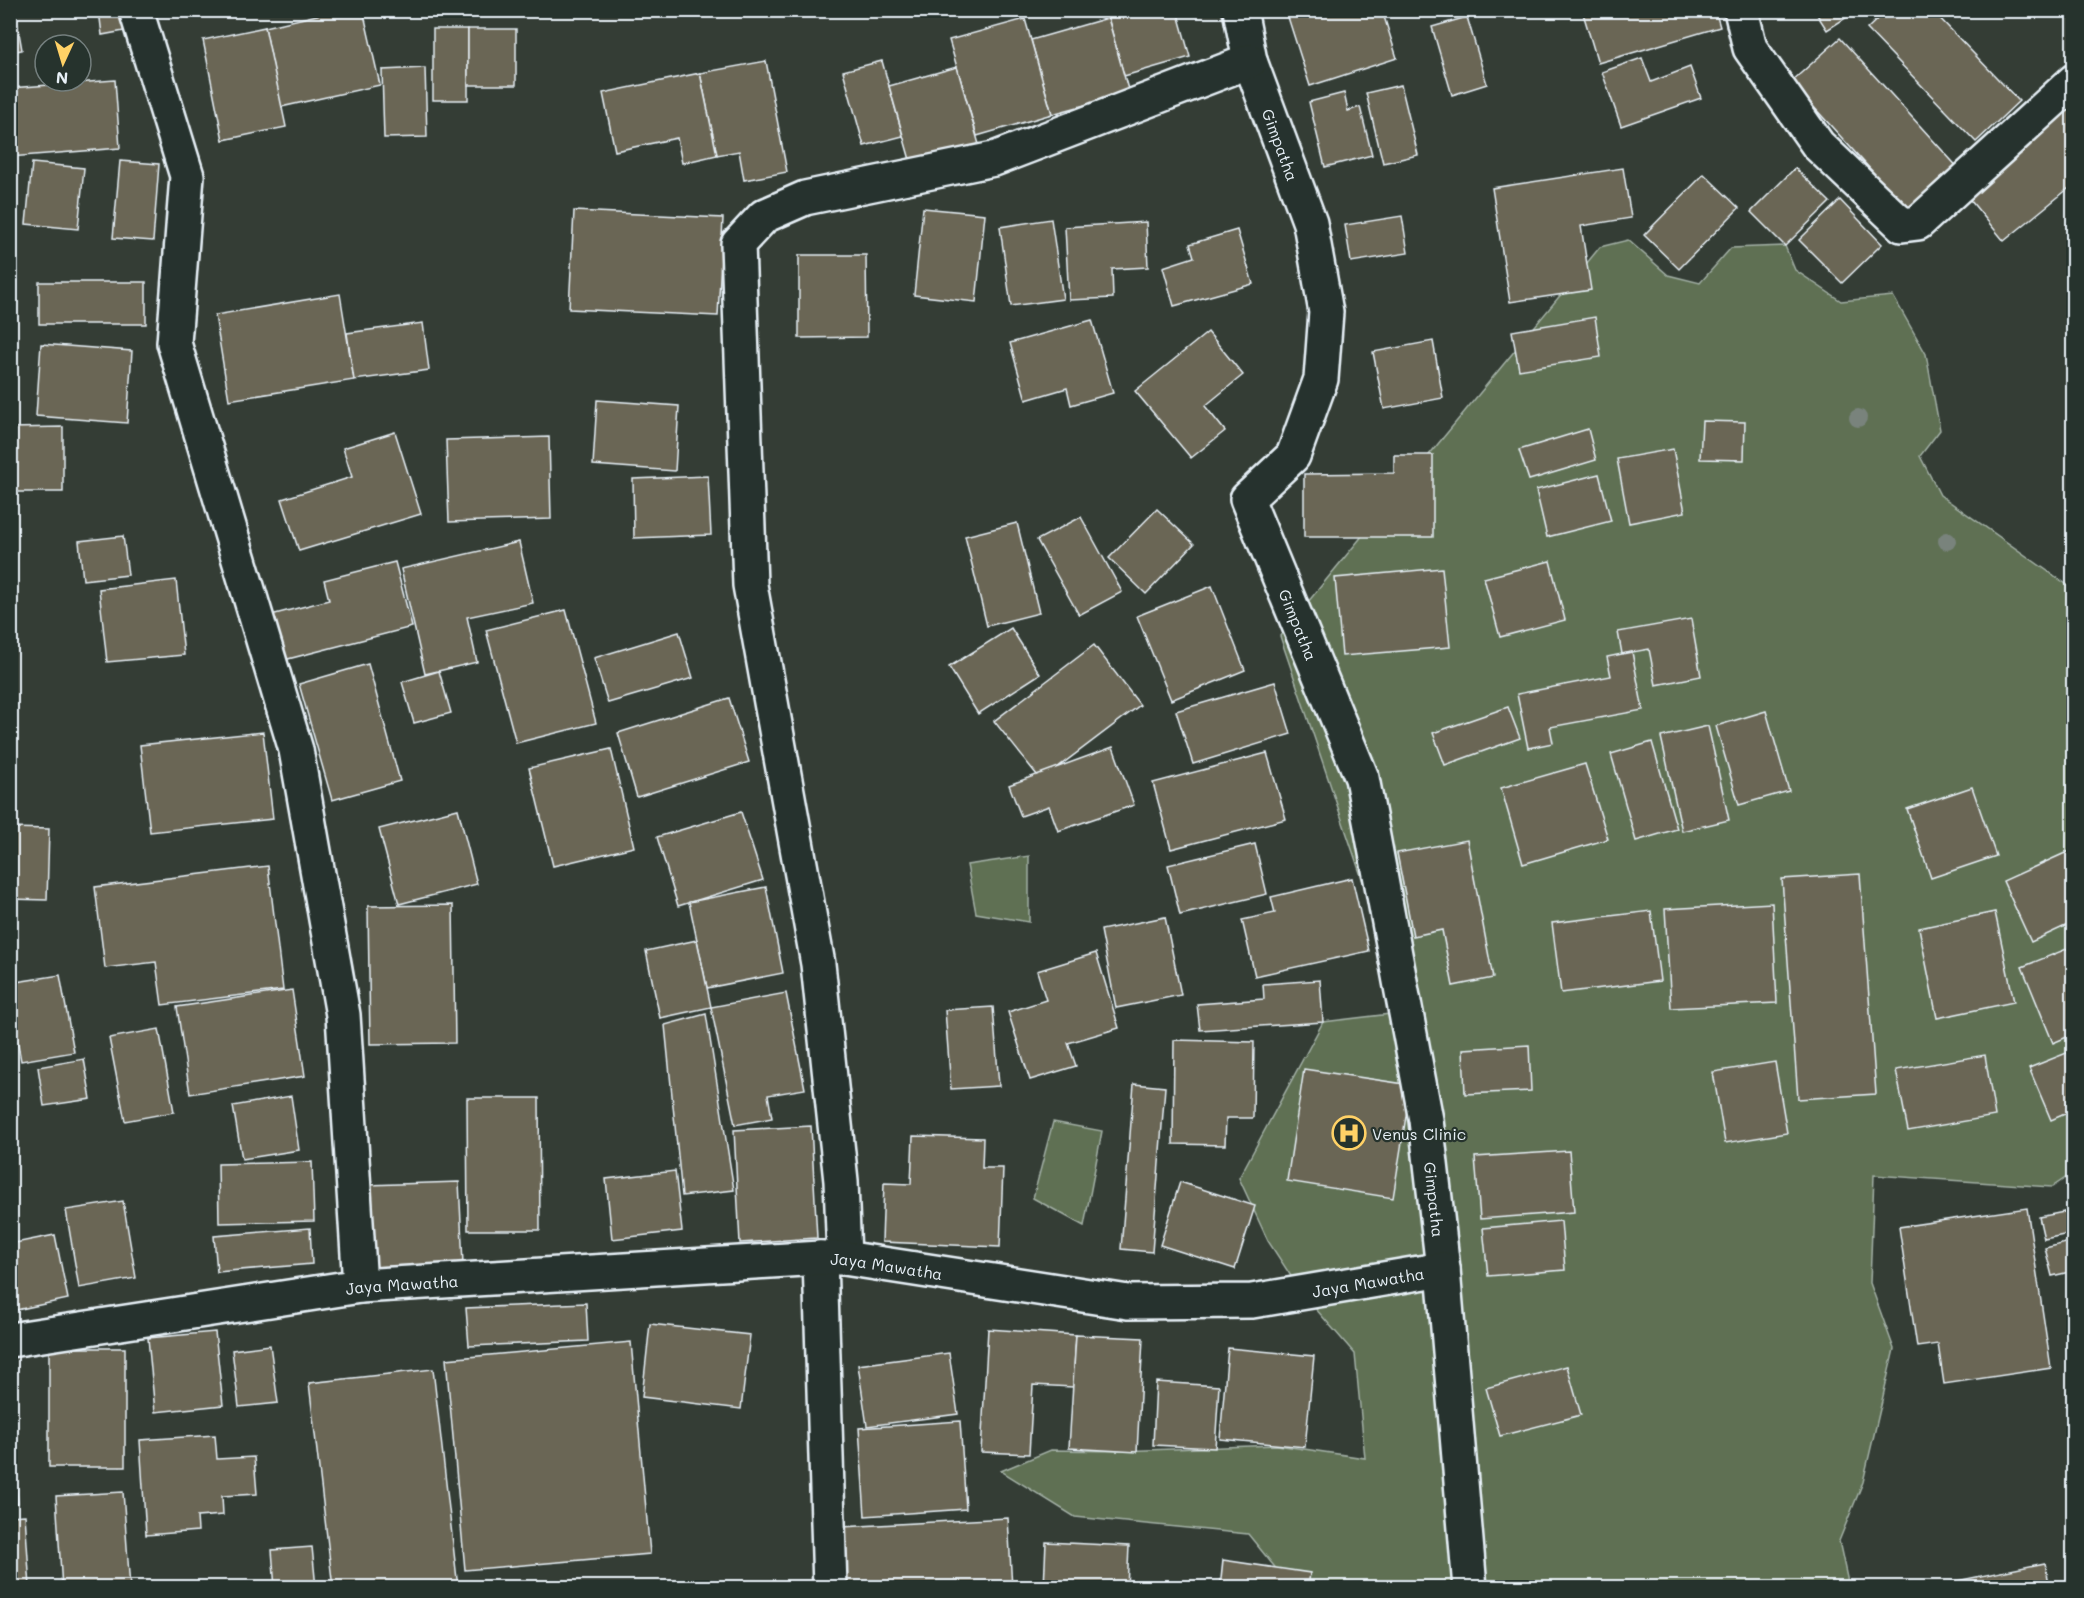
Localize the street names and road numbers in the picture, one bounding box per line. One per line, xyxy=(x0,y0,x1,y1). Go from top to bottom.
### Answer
street label: Gimpatha xyxy=(1258,105,1304,184)
street label: Gimpatha xyxy=(1275,586,1323,663)
street label: Gimpatha xyxy=(1420,1161,1450,1238)
street label: Jaya Mawatha xyxy=(830,1247,944,1284)
street label: Jaya Mawatha xyxy=(1310,1262,1426,1301)
street label: Jaya Mawatha xyxy=(344,1270,459,1299)

